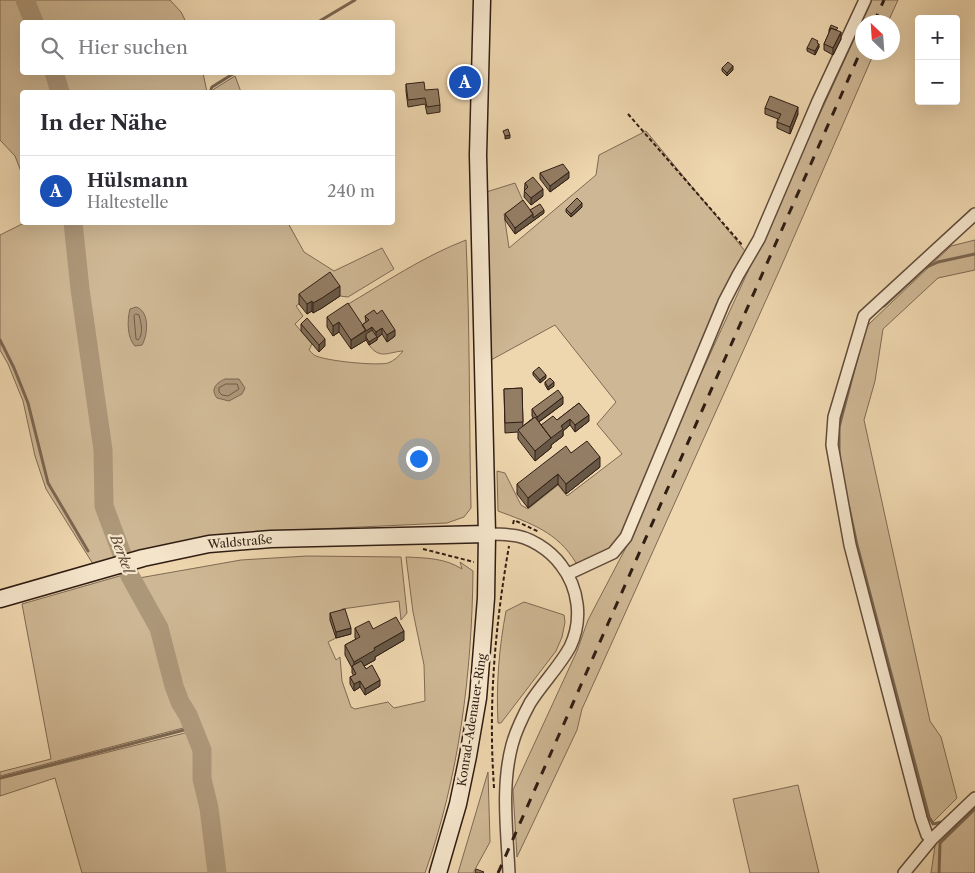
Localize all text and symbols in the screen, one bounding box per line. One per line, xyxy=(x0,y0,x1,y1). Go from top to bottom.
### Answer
north arrow xyxy=(855,15,900,60)
map controls xyxy=(915,15,960,105)
button: + xyxy=(915,15,960,60)
search box xyxy=(20,20,395,75)
icon: search xyxy=(38,34,66,62)
text: Hier suchen xyxy=(78,36,188,59)
button: − xyxy=(915,60,960,105)
pin: A xyxy=(449,63,481,101)
text: In der Nähe xyxy=(40,110,167,135)
text: Hülsmann xyxy=(87,169,188,192)
text: A xyxy=(50,181,62,201)
text: 240 m xyxy=(327,181,375,201)
text: Haltestelle xyxy=(87,192,168,212)
your location xyxy=(406,446,432,472)
water label: Berkel xyxy=(106,531,138,577)
street label: Waldstraße xyxy=(206,531,273,552)
street label: Konrad-Adenauer-Ring xyxy=(454,652,490,788)

